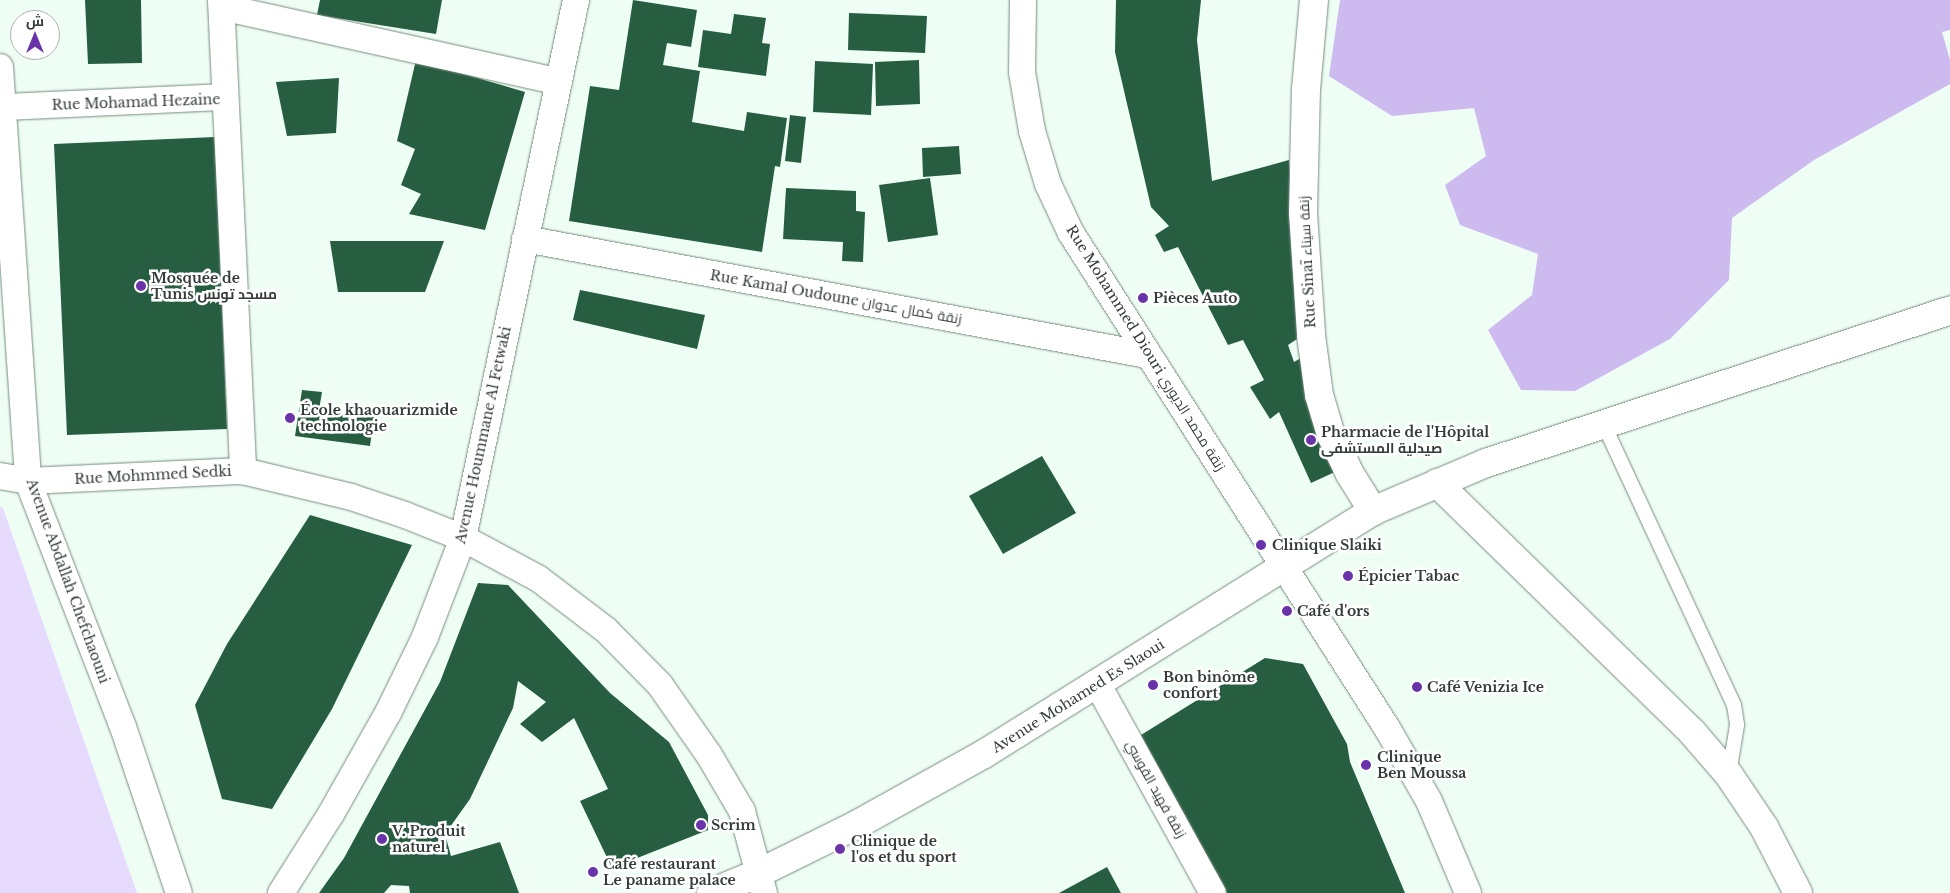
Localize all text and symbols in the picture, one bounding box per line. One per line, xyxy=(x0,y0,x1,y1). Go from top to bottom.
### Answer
north arrow xyxy=(10,10,60,60)
text: ش xyxy=(26,12,44,30)
street label: Rue Mohamad Hezaine xyxy=(51,91,221,113)
street label: Rue Sinaï زنقة سيناء xyxy=(1295,195,1319,329)
street label: Rue Mohammed Diouri زنقة محمد الديوري xyxy=(1063,222,1229,474)
street label: Rue Kamal Oudoune زنقة كمال عدوان xyxy=(709,267,963,327)
place label: Mosquée de Tunis مسجد تونس xyxy=(151,270,277,302)
marker: Mosquée de Tunis مسجد تونس xyxy=(135,280,147,292)
place label: Pièces Auto xyxy=(1153,290,1238,306)
marker: Pièces Auto xyxy=(1137,292,1149,304)
street label: Avenue Hoummane Al Fetwaki xyxy=(452,325,514,545)
place label: École khaouarizmide technologie xyxy=(300,402,458,434)
marker: École khaouarizmide technologie xyxy=(284,412,296,424)
place label: Pharmacie de l'Hôpital صيدلية المستشفى xyxy=(1321,424,1489,457)
marker: Pharmacie de l'Hôpital صيدلية المستشفى xyxy=(1305,434,1317,446)
street label: Rue Mohmmed Sedki xyxy=(74,462,232,488)
street label: Avenue Abdallah Chefchaouni xyxy=(23,476,113,686)
place label: Clinique Slaiki xyxy=(1272,537,1382,553)
marker: Clinique Slaiki xyxy=(1254,538,1268,552)
place label: Épicier Tabac xyxy=(1358,568,1460,584)
marker: Épicier Tabac xyxy=(1342,570,1354,582)
place label: Café d'ors xyxy=(1297,603,1370,619)
marker: Café d'ors xyxy=(1281,605,1293,617)
street label: Avenue Mohamed Es Slaoui xyxy=(989,636,1167,756)
place label: Bon binôme confort xyxy=(1163,669,1255,702)
marker: Bon binôme confort xyxy=(1147,679,1159,691)
place label: Café Venizia Ice xyxy=(1427,679,1545,695)
marker: Café Venizia Ice xyxy=(1411,681,1423,693)
street label: زنقة فهيد القوسي xyxy=(1122,737,1190,841)
place label: Clinique Ben Moussa xyxy=(1377,749,1466,782)
marker: Clinique Ben Moussa xyxy=(1359,758,1373,772)
place label: Scrim xyxy=(711,817,756,833)
marker: Scrim xyxy=(695,819,707,831)
place label: V. Produit naturel xyxy=(392,823,466,856)
marker: V. Produit naturel xyxy=(376,833,388,845)
place label: Clinique de l'os et du sport xyxy=(851,833,957,866)
marker: Clinique de l'os et du sport xyxy=(833,842,847,856)
place label: Café restaurant Le paname palace xyxy=(603,856,736,889)
marker: Café restaurant Le paname palace xyxy=(587,866,599,878)

